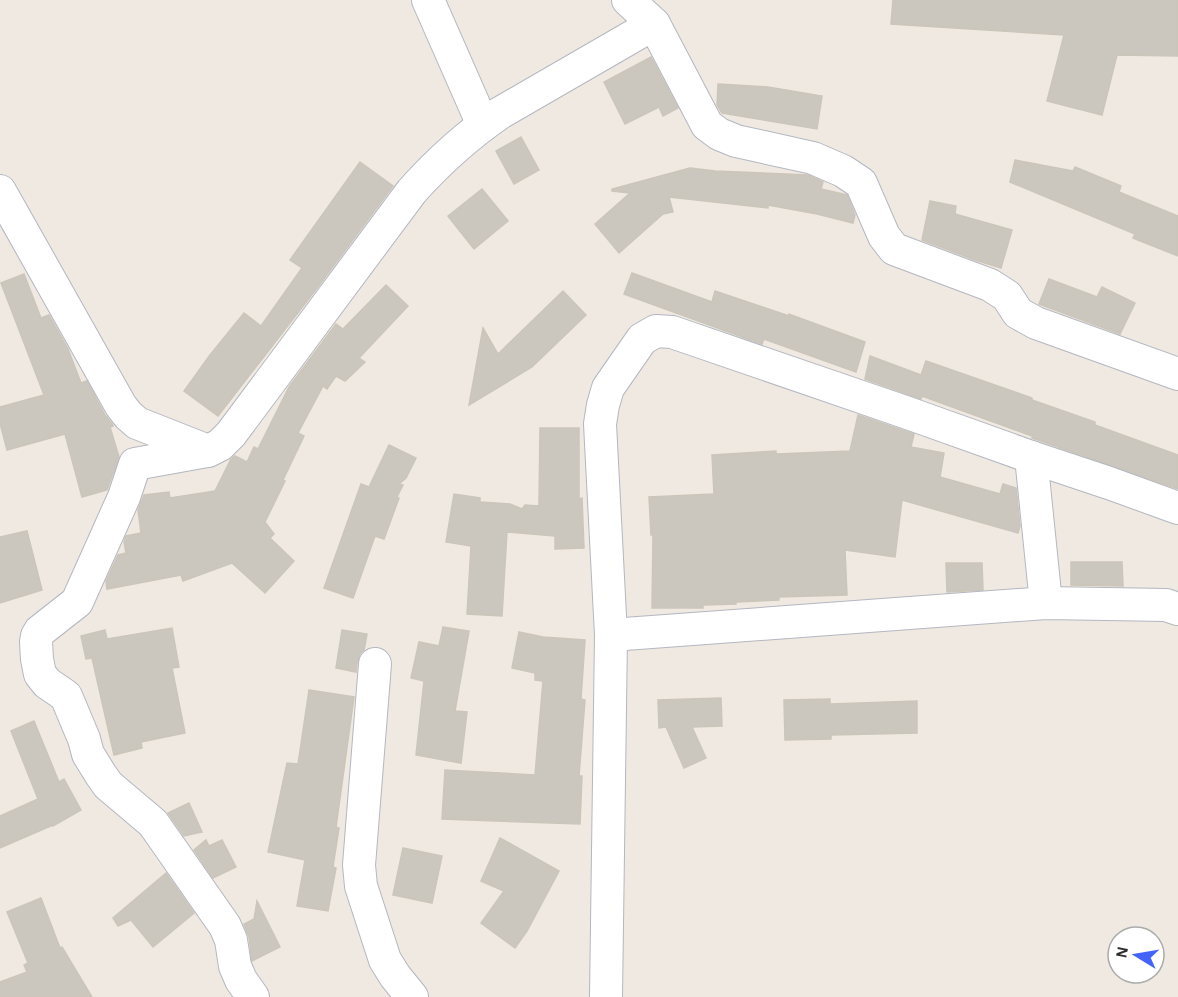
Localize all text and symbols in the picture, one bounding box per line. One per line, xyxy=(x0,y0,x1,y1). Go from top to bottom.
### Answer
north arrow xyxy=(1106,925,1166,985)
text: N xyxy=(1113,945,1131,959)

